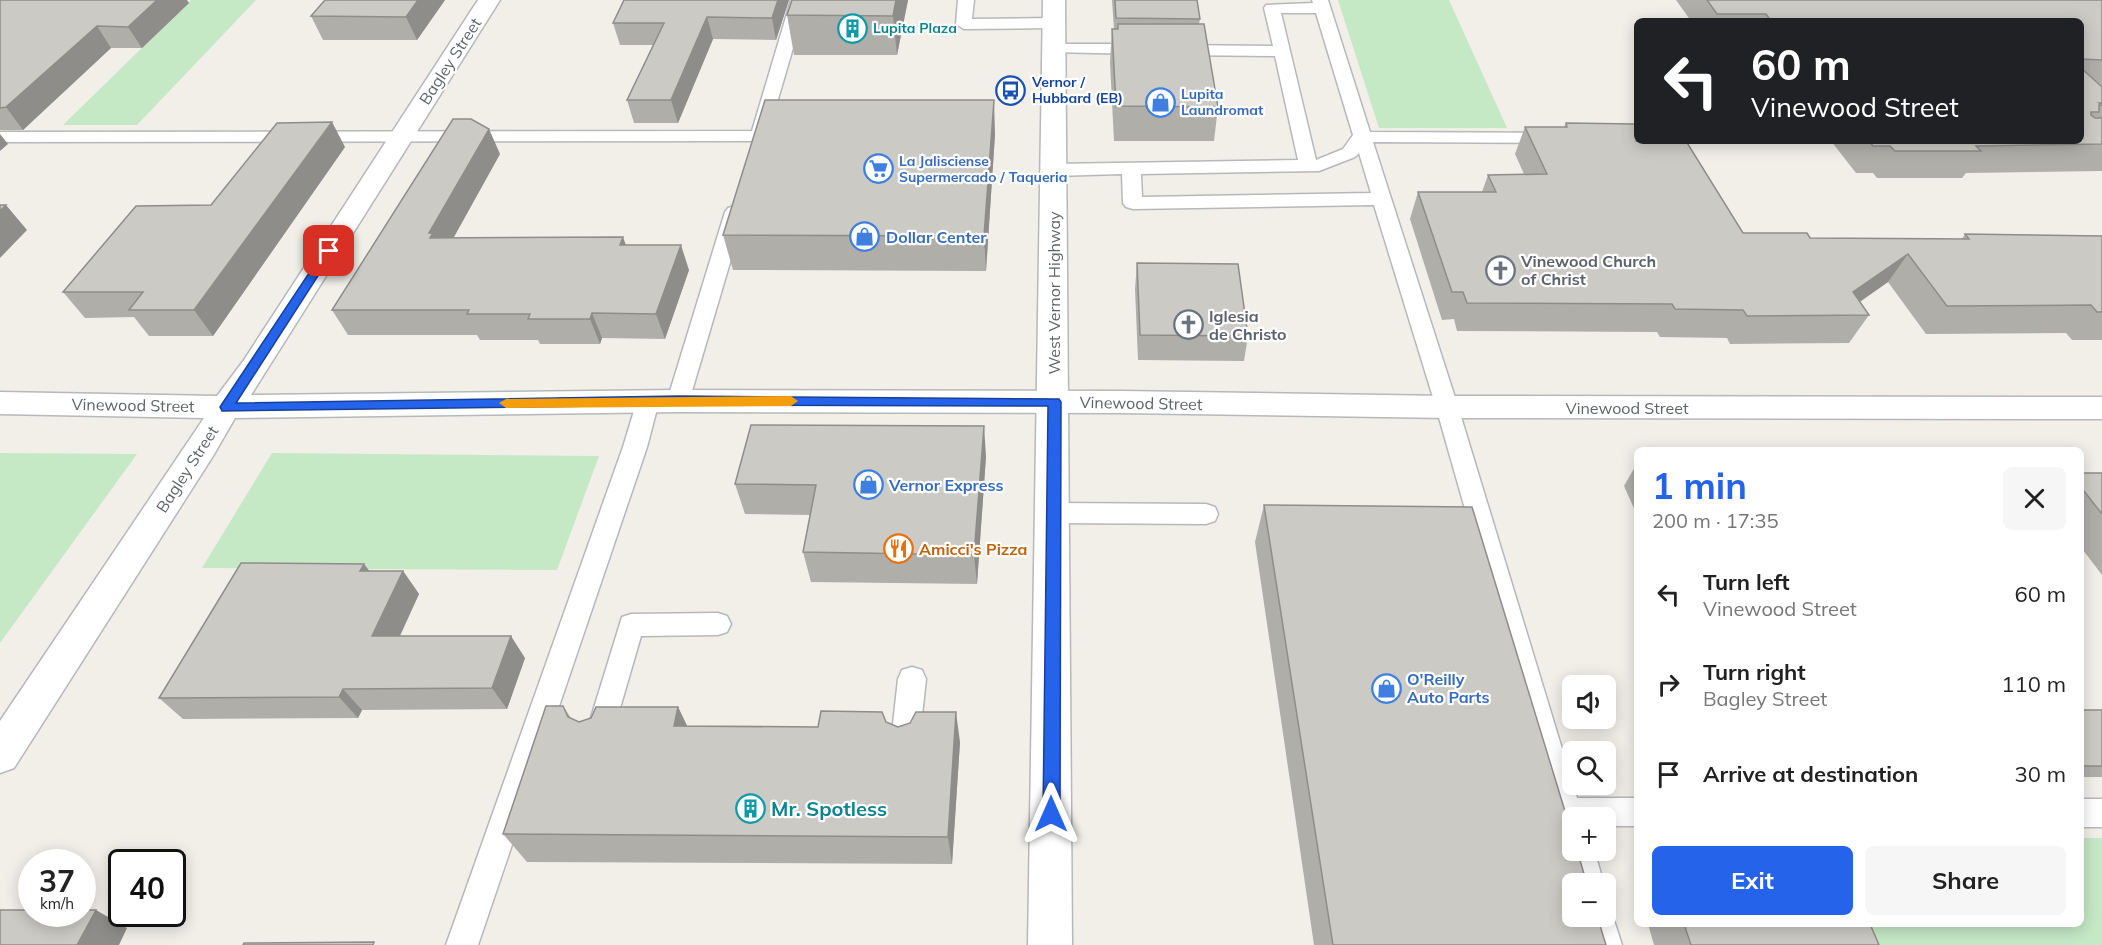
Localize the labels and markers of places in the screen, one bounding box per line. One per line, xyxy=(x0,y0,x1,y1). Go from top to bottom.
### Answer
building icon: Lupita Plaza xyxy=(836,12,868,44)
place label: Lupita Plaza xyxy=(873,19,957,37)
place label: Vernor / Hubbard (EB) xyxy=(1031,73,1123,107)
bus stop icon: Vernor / Hubbard (EB) xyxy=(995,74,1027,106)
place label: Lupita Laundromat xyxy=(1181,85,1264,119)
shop icon: Lupita Laundromat xyxy=(1144,86,1176,118)
place label: La Jalisciense Supermercado / Taqueria xyxy=(899,152,1067,186)
supermarket icon: La Jalisciense Supermercado / Taqueria xyxy=(862,153,894,185)
shop icon: Dollar Center xyxy=(849,221,881,253)
pin xyxy=(303,225,354,276)
place label: Dollar Center xyxy=(886,227,987,247)
place label: Vinewood Church of Christ xyxy=(1520,251,1656,289)
church icon: Vinewood Church of Christ xyxy=(1484,254,1516,286)
place label: Iglesia de Christo xyxy=(1209,306,1287,344)
church icon: Iglesia de Christo xyxy=(1172,309,1204,341)
shop icon: Vernor Express xyxy=(852,469,884,501)
place label: Vernor Express xyxy=(888,475,1004,495)
restaurant icon: Amicci's Pizza xyxy=(882,533,914,565)
place label: Amicci's Pizza xyxy=(919,539,1028,559)
place label: O'Reilly Auto Parts xyxy=(1407,669,1489,707)
shop icon: O'Reilly Auto Parts xyxy=(1370,672,1402,704)
building icon: Mr. Spotless xyxy=(734,793,766,825)
place label: Mr. Spotless xyxy=(771,796,887,821)

